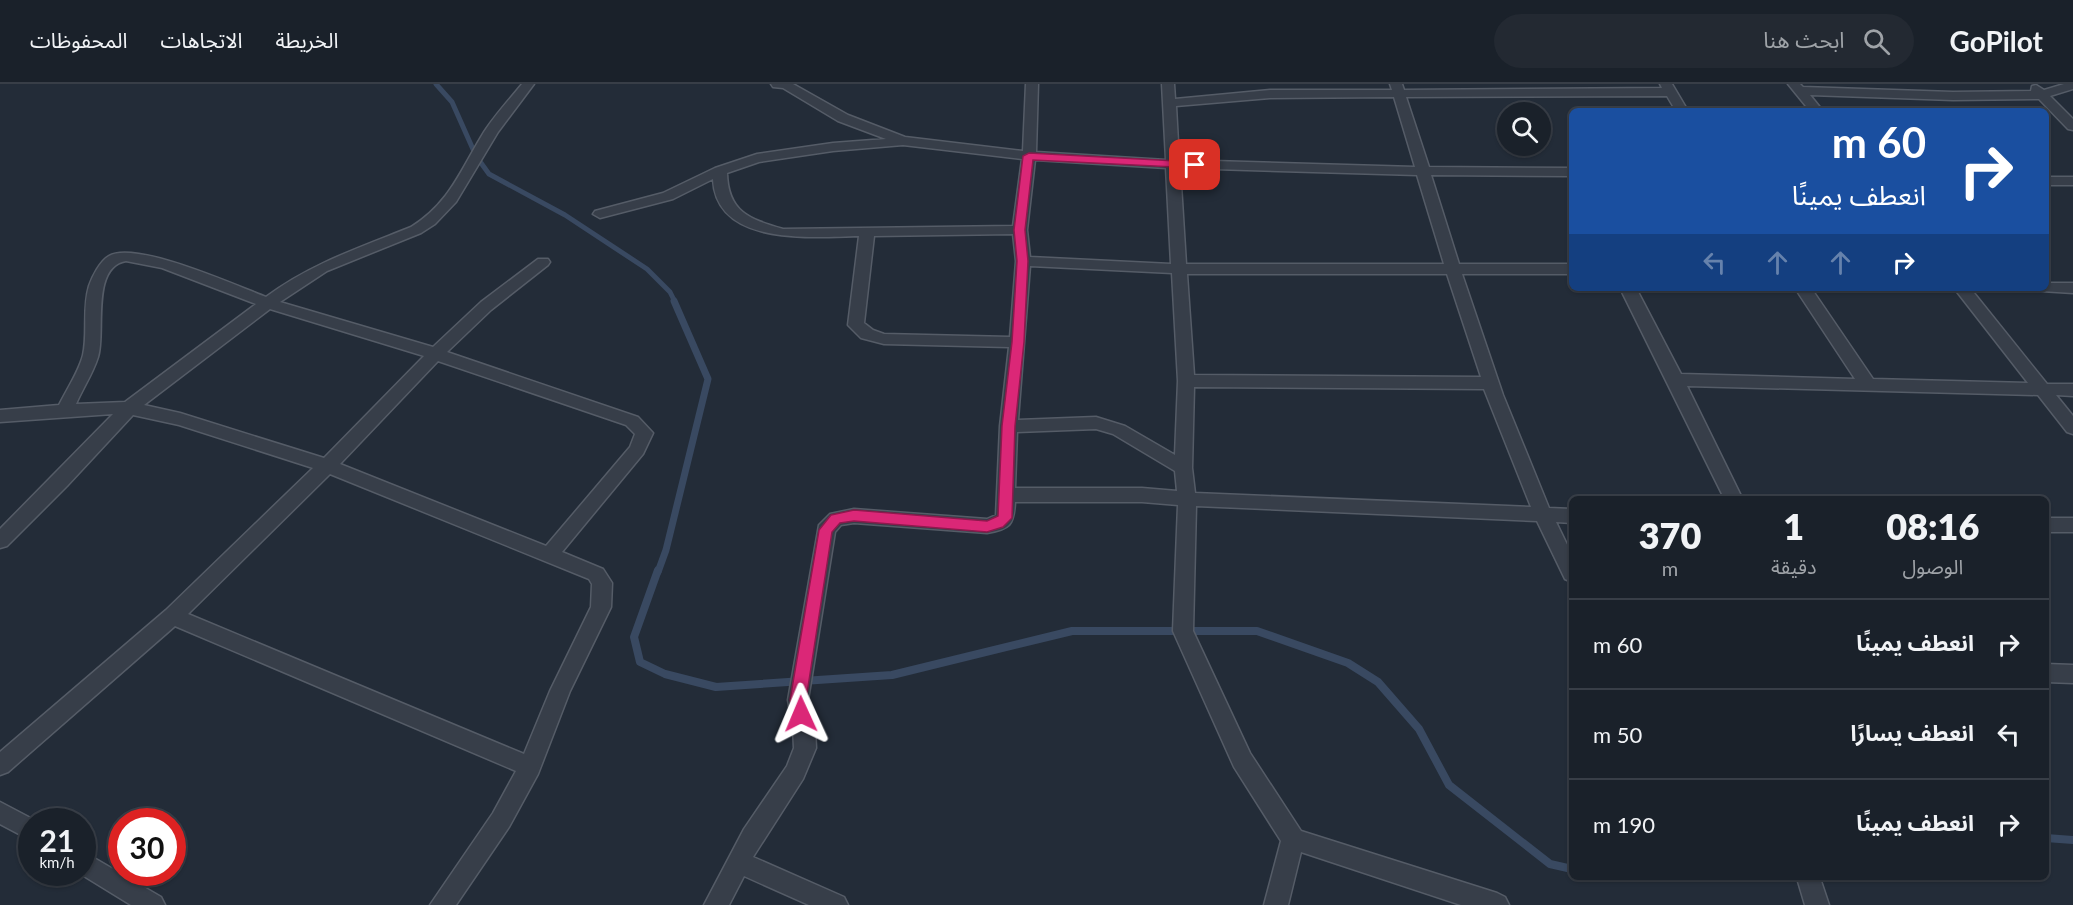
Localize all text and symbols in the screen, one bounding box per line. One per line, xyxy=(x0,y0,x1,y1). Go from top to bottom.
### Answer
search box xyxy=(1494,14,1914,68)
text: GoPilot xyxy=(1950,24,2043,58)
icon: search xyxy=(1860,25,1893,58)
text: ابحث هنا xyxy=(1763,26,1845,53)
text: المحفوظات xyxy=(30,27,127,52)
text: الاتجاهات xyxy=(160,27,242,52)
text: الخريطة xyxy=(275,27,338,52)
map controls xyxy=(1497,102,1551,156)
button: search xyxy=(1497,102,1551,156)
text: 60 m xyxy=(1832,117,1926,167)
icon: right xyxy=(1947,132,2025,210)
pin xyxy=(1169,139,1220,190)
icon: arrive xyxy=(1178,148,1211,181)
text: انعطف يمينًا xyxy=(1792,178,1926,211)
icon: left xyxy=(1698,246,1731,279)
icon: ahead xyxy=(1761,246,1794,279)
icon: ahead xyxy=(1824,246,1857,279)
icon: right xyxy=(1887,246,1920,279)
text: 1 xyxy=(1783,504,1804,548)
text: 08:16 xyxy=(1886,504,1979,548)
text: 370 xyxy=(1639,513,1701,557)
text: دقيقة xyxy=(1771,554,1817,578)
text: الوصول xyxy=(1902,554,1963,578)
text: m xyxy=(1662,556,1678,580)
icon: right xyxy=(1992,628,2025,661)
text: انعطف يمينًا xyxy=(1856,629,1974,656)
text: 60 m xyxy=(1593,631,1642,658)
position arrow xyxy=(769,682,833,746)
icon: left xyxy=(1992,718,2025,751)
text: انعطف يسارًا xyxy=(1850,719,1974,746)
text: 50 m xyxy=(1593,721,1642,748)
speed limit sign: 30 xyxy=(108,808,186,886)
icon: right xyxy=(1992,808,2025,841)
text: انعطف يمينًا xyxy=(1856,809,1974,836)
text: 190 m xyxy=(1593,811,1655,838)
text: 21 xyxy=(40,822,74,858)
text: km/h xyxy=(39,853,75,871)

